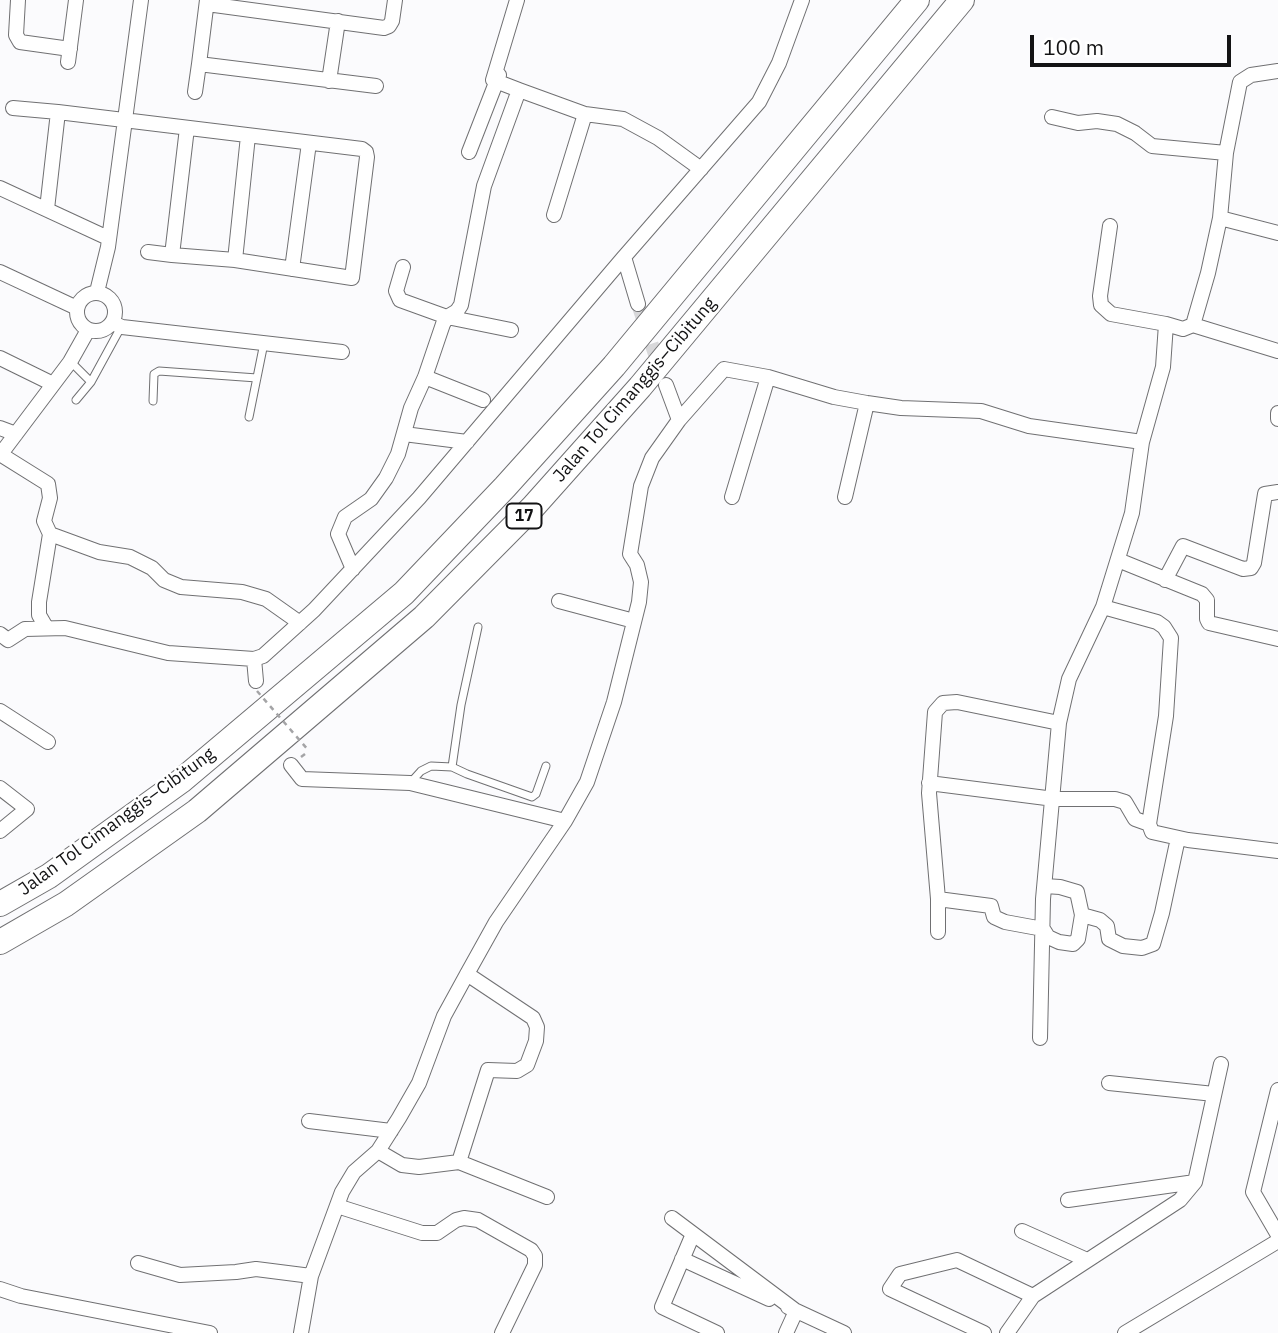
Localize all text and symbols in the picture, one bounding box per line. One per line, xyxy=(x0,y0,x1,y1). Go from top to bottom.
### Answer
scale bar xyxy=(1033,21,1234,65)
text: 100 m xyxy=(1043,33,1104,61)
street label: Jalan Tol Cimanggis–Cibitung xyxy=(549,293,721,487)
road number: 17 xyxy=(506,503,542,528)
street label: Jalan Tol Cimanggis–Cibitung xyxy=(15,744,219,900)

